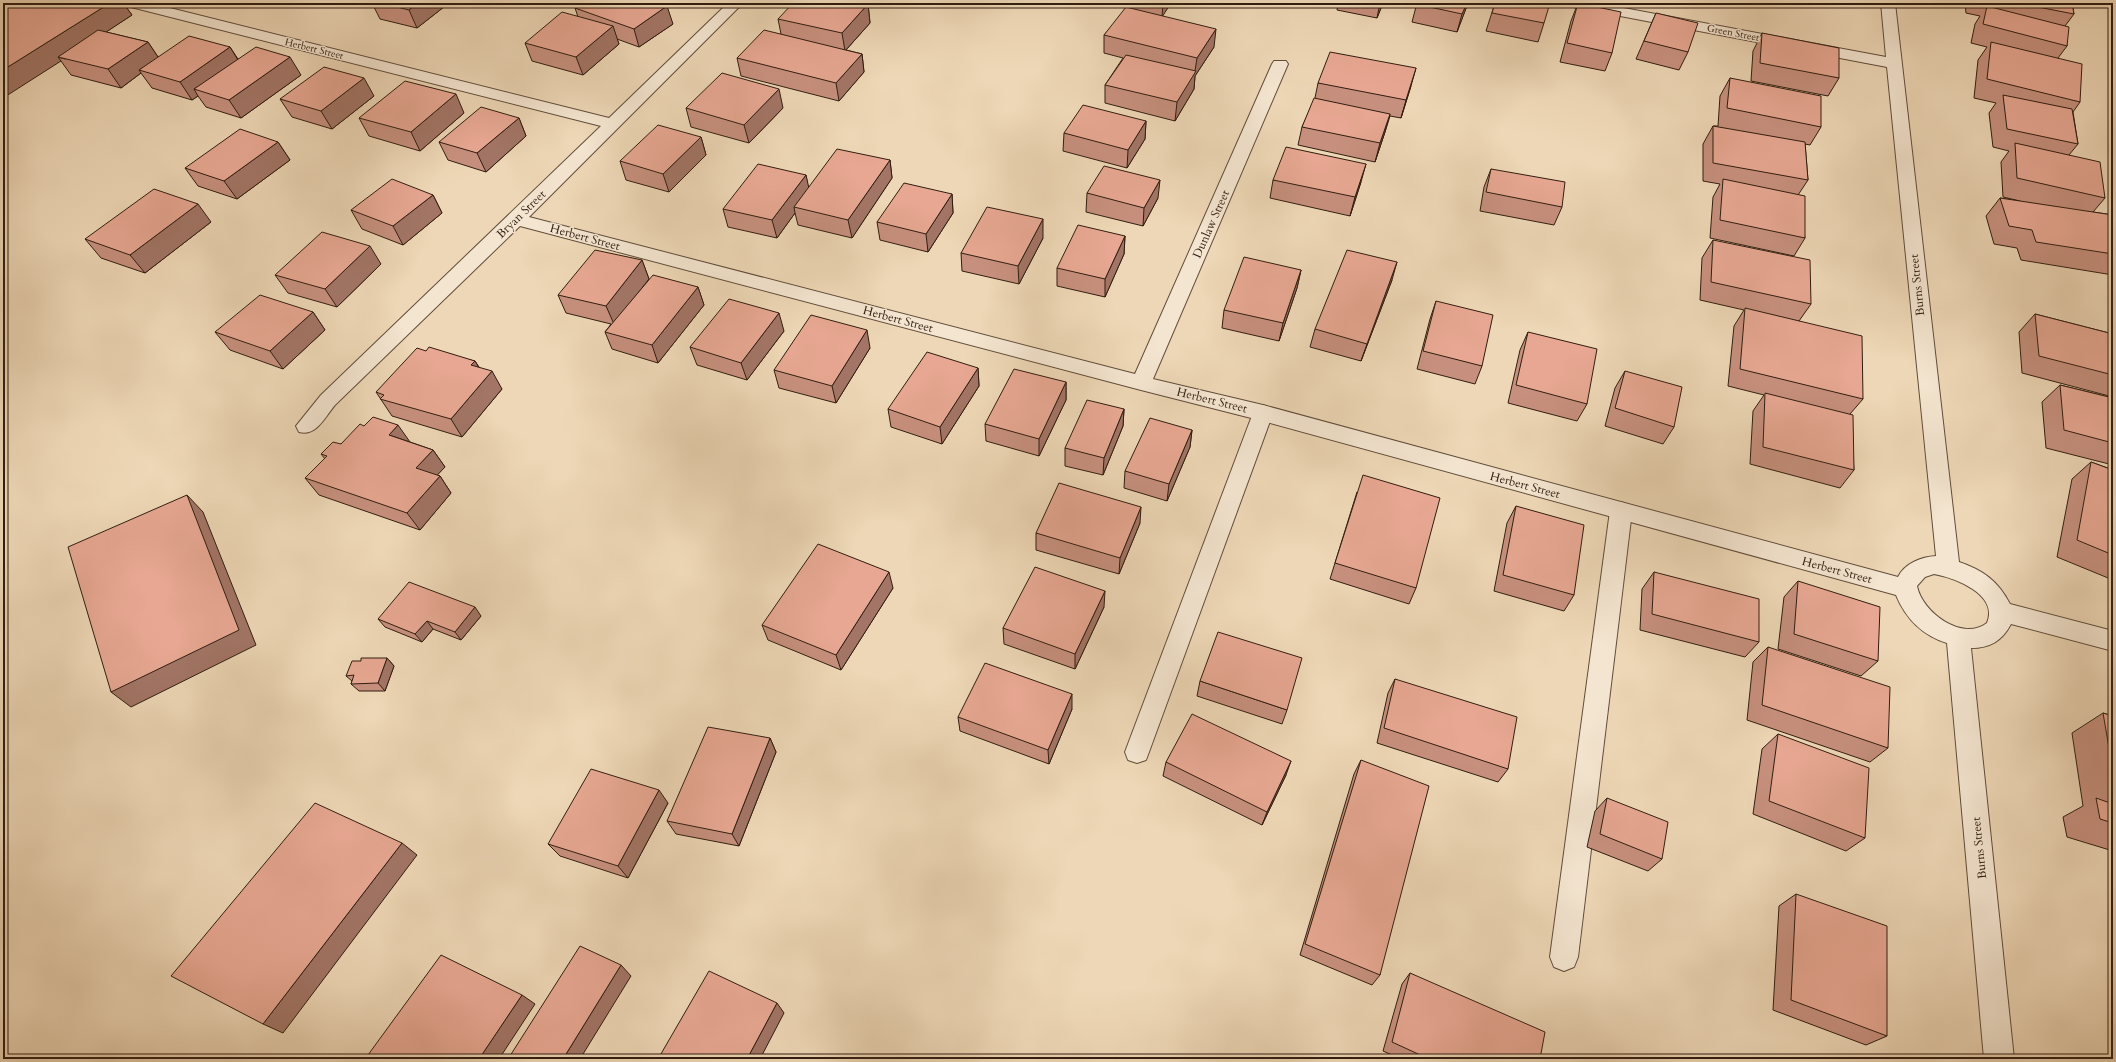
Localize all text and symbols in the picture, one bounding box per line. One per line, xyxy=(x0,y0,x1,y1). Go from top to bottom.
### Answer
street label: Green Street xyxy=(1706,21,1761,45)
street label: Herbert Street xyxy=(283,35,346,63)
street label: Bryan Street xyxy=(493,186,549,242)
street label: Dunlaw Street xyxy=(1189,187,1233,261)
street label: Herbert Street xyxy=(548,220,622,254)
street label: Burns Street xyxy=(1906,253,1928,317)
street label: Herbert Street xyxy=(861,302,935,336)
street label: Herbert Street xyxy=(1175,384,1249,417)
street label: Herbert Street xyxy=(1488,468,1562,502)
street label: Herbert Street xyxy=(1800,553,1874,587)
street label: Burns Street xyxy=(1968,816,1990,880)

